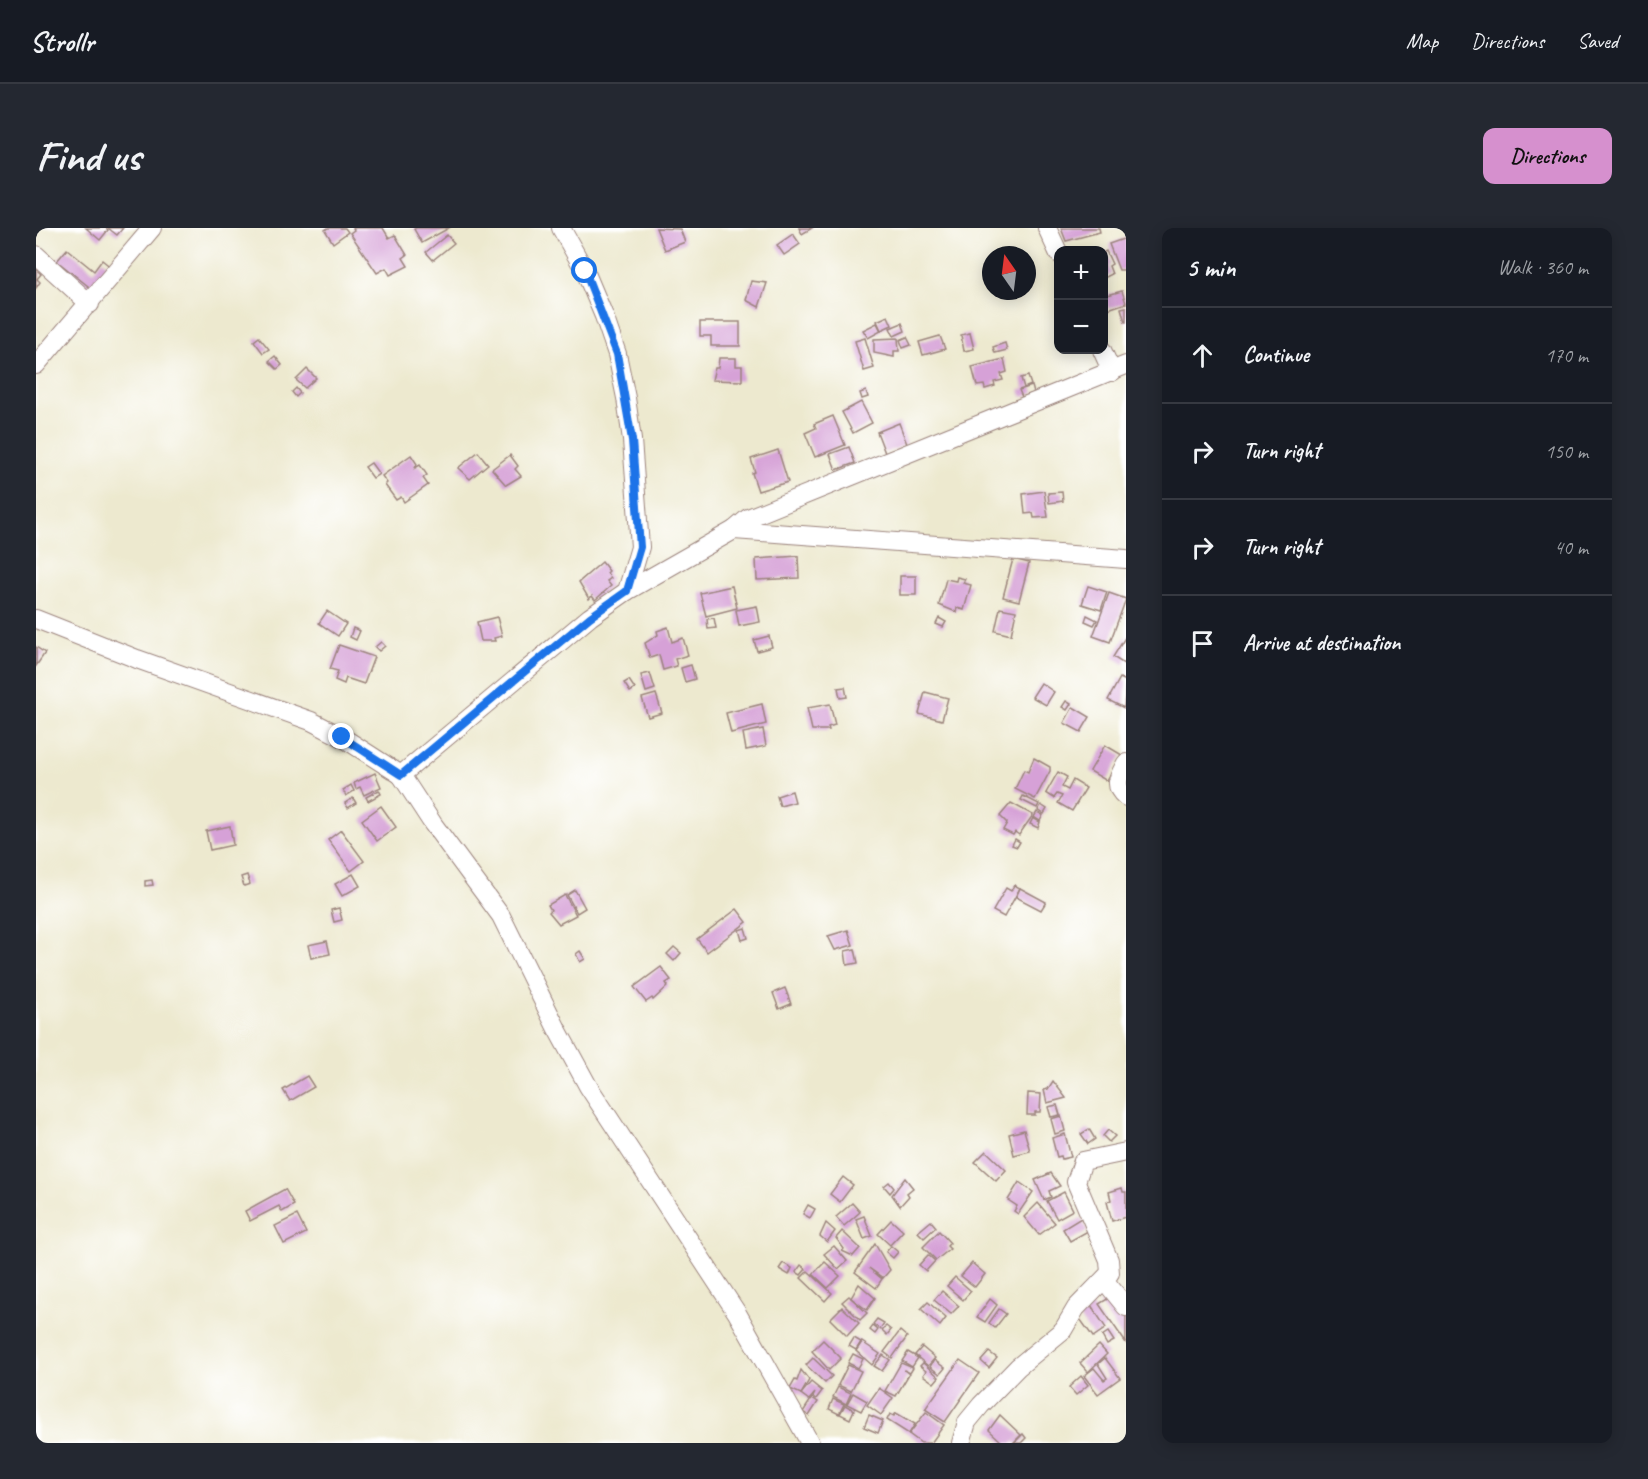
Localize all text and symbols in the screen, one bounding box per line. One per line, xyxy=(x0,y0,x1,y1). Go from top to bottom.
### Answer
text: Strollr xyxy=(30,24,94,59)
text: Map xyxy=(1406,28,1438,54)
text: Directions xyxy=(1471,28,1544,54)
text: Saved xyxy=(1577,28,1618,54)
button: Directions xyxy=(1483,128,1612,184)
text: Find us xyxy=(36,130,141,183)
north arrow xyxy=(982,246,1036,300)
map controls xyxy=(1054,246,1108,354)
button: + xyxy=(1054,246,1108,300)
text: 5 min xyxy=(1186,251,1235,284)
text: Walk · 360 m xyxy=(1498,255,1588,280)
route start xyxy=(571,257,597,283)
button: − xyxy=(1054,300,1108,354)
icon: ahead xyxy=(1186,339,1219,372)
text: Continue xyxy=(1243,341,1309,369)
text: 170 m xyxy=(1545,343,1588,368)
icon: right xyxy=(1186,435,1219,468)
text: Turn right xyxy=(1243,437,1320,465)
text: 150 m xyxy=(1545,439,1588,464)
icon: right xyxy=(1186,531,1219,564)
text: Turn right xyxy=(1243,533,1320,561)
text: 40 m xyxy=(1554,535,1588,560)
icon: arrive xyxy=(1186,627,1219,660)
text: Arrive at destination xyxy=(1243,629,1400,657)
route end xyxy=(328,723,354,749)

